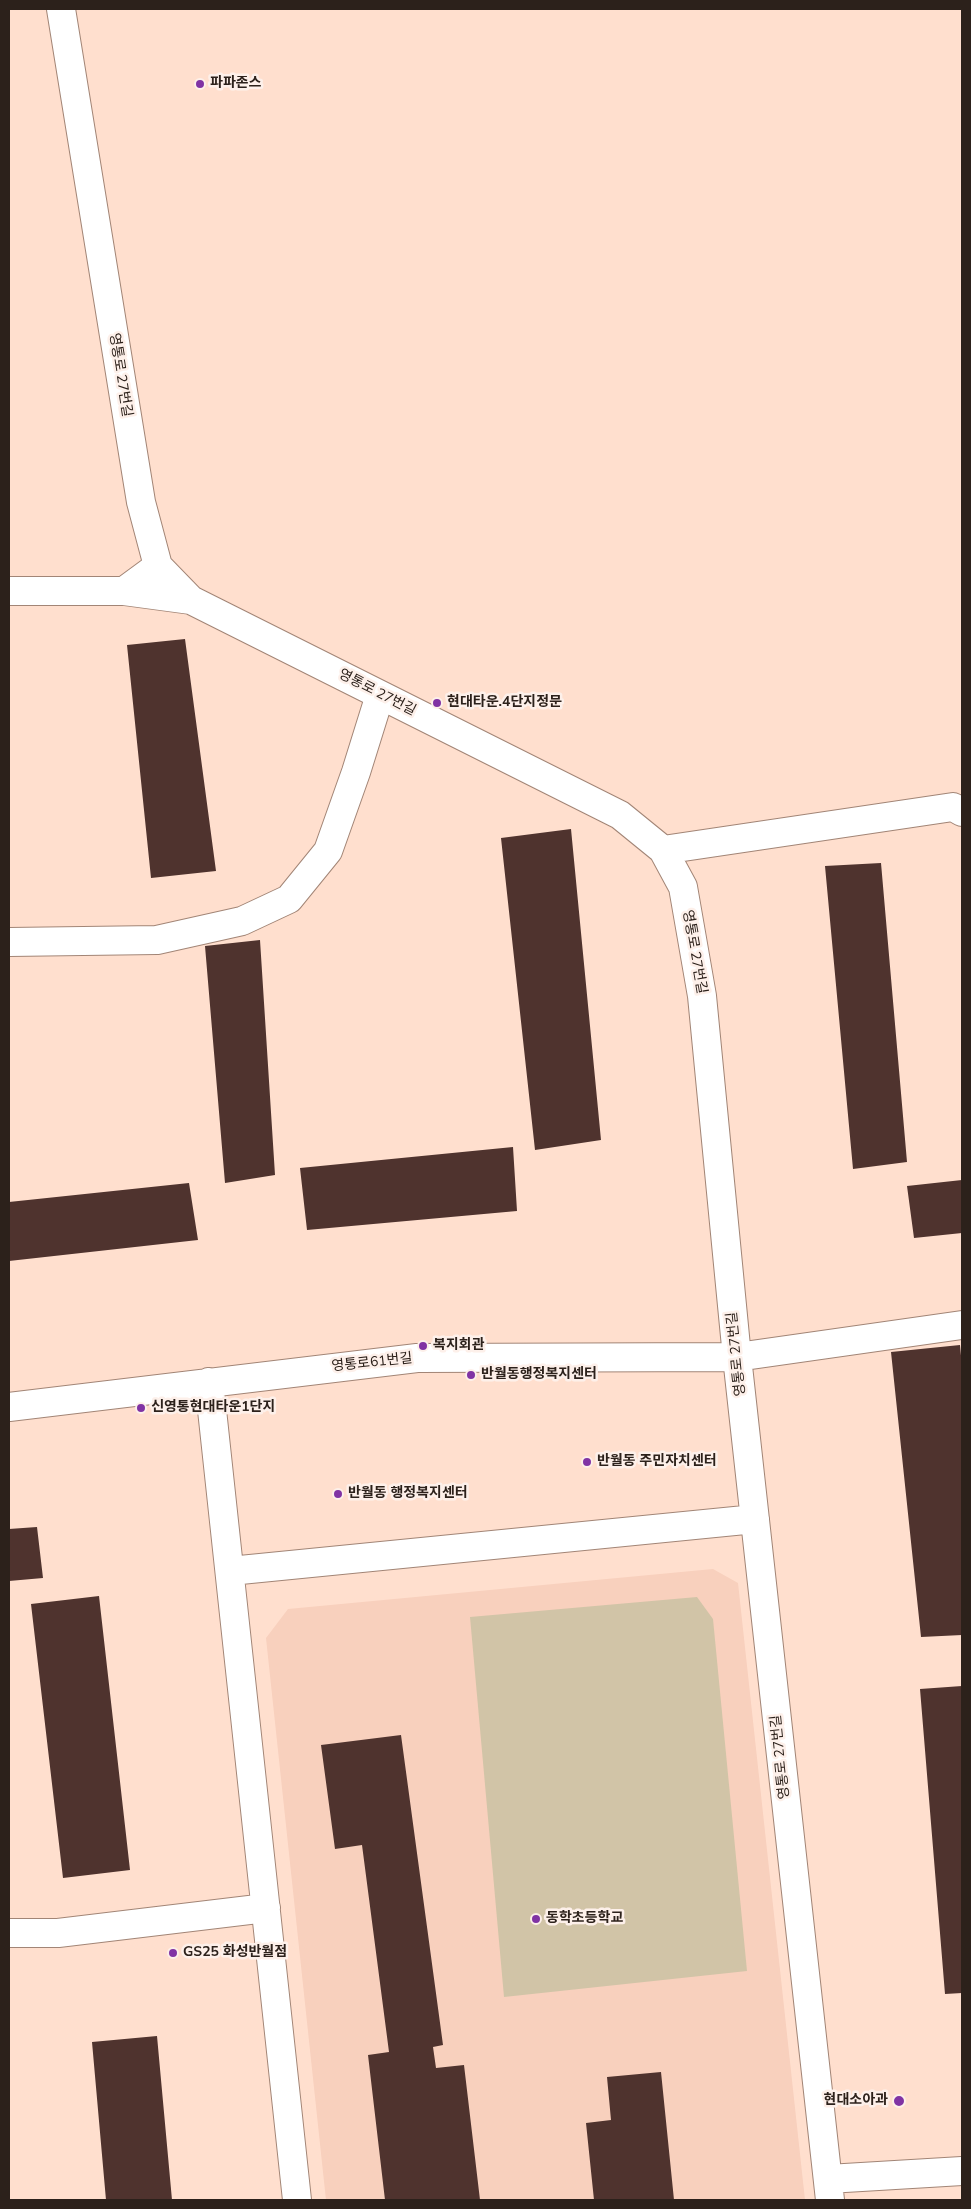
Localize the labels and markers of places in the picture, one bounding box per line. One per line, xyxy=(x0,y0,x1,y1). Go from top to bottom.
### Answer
place label: 파파존스 xyxy=(210,76,262,92)
marker: 파파존스 xyxy=(194,78,206,90)
place label: 현대타운.4단지정문 xyxy=(447,695,562,711)
marker: 현대타운.4단지정문 xyxy=(431,697,443,709)
place label: 복지회관 xyxy=(433,1338,485,1354)
marker: 복지회관 xyxy=(417,1340,429,1352)
place label: 반월동행정복지센터 xyxy=(481,1367,597,1383)
marker: 반월동행정복지센터 xyxy=(465,1369,477,1381)
place label: 신영통현대타운1단지 xyxy=(151,1400,275,1416)
marker: 신영통현대타운1단지 xyxy=(135,1402,147,1414)
place label: 반월동 주민자치센터 xyxy=(597,1454,717,1470)
marker: 반월동 주민자치센터 xyxy=(581,1456,593,1468)
place label: 반월동 행정복지센터 xyxy=(348,1486,468,1502)
marker: 반월동 행정복지센터 xyxy=(332,1488,344,1500)
place label: 동학초등학교 xyxy=(546,1911,623,1927)
marker: 동학초등학교 xyxy=(530,1913,542,1925)
place label: GS25 화성반월점 xyxy=(183,1945,287,1961)
marker: GS25 화성반월점 xyxy=(167,1947,179,1959)
place label: 현대소아과 xyxy=(824,2093,888,2109)
marker: 현대소아과 xyxy=(892,2094,906,2108)

